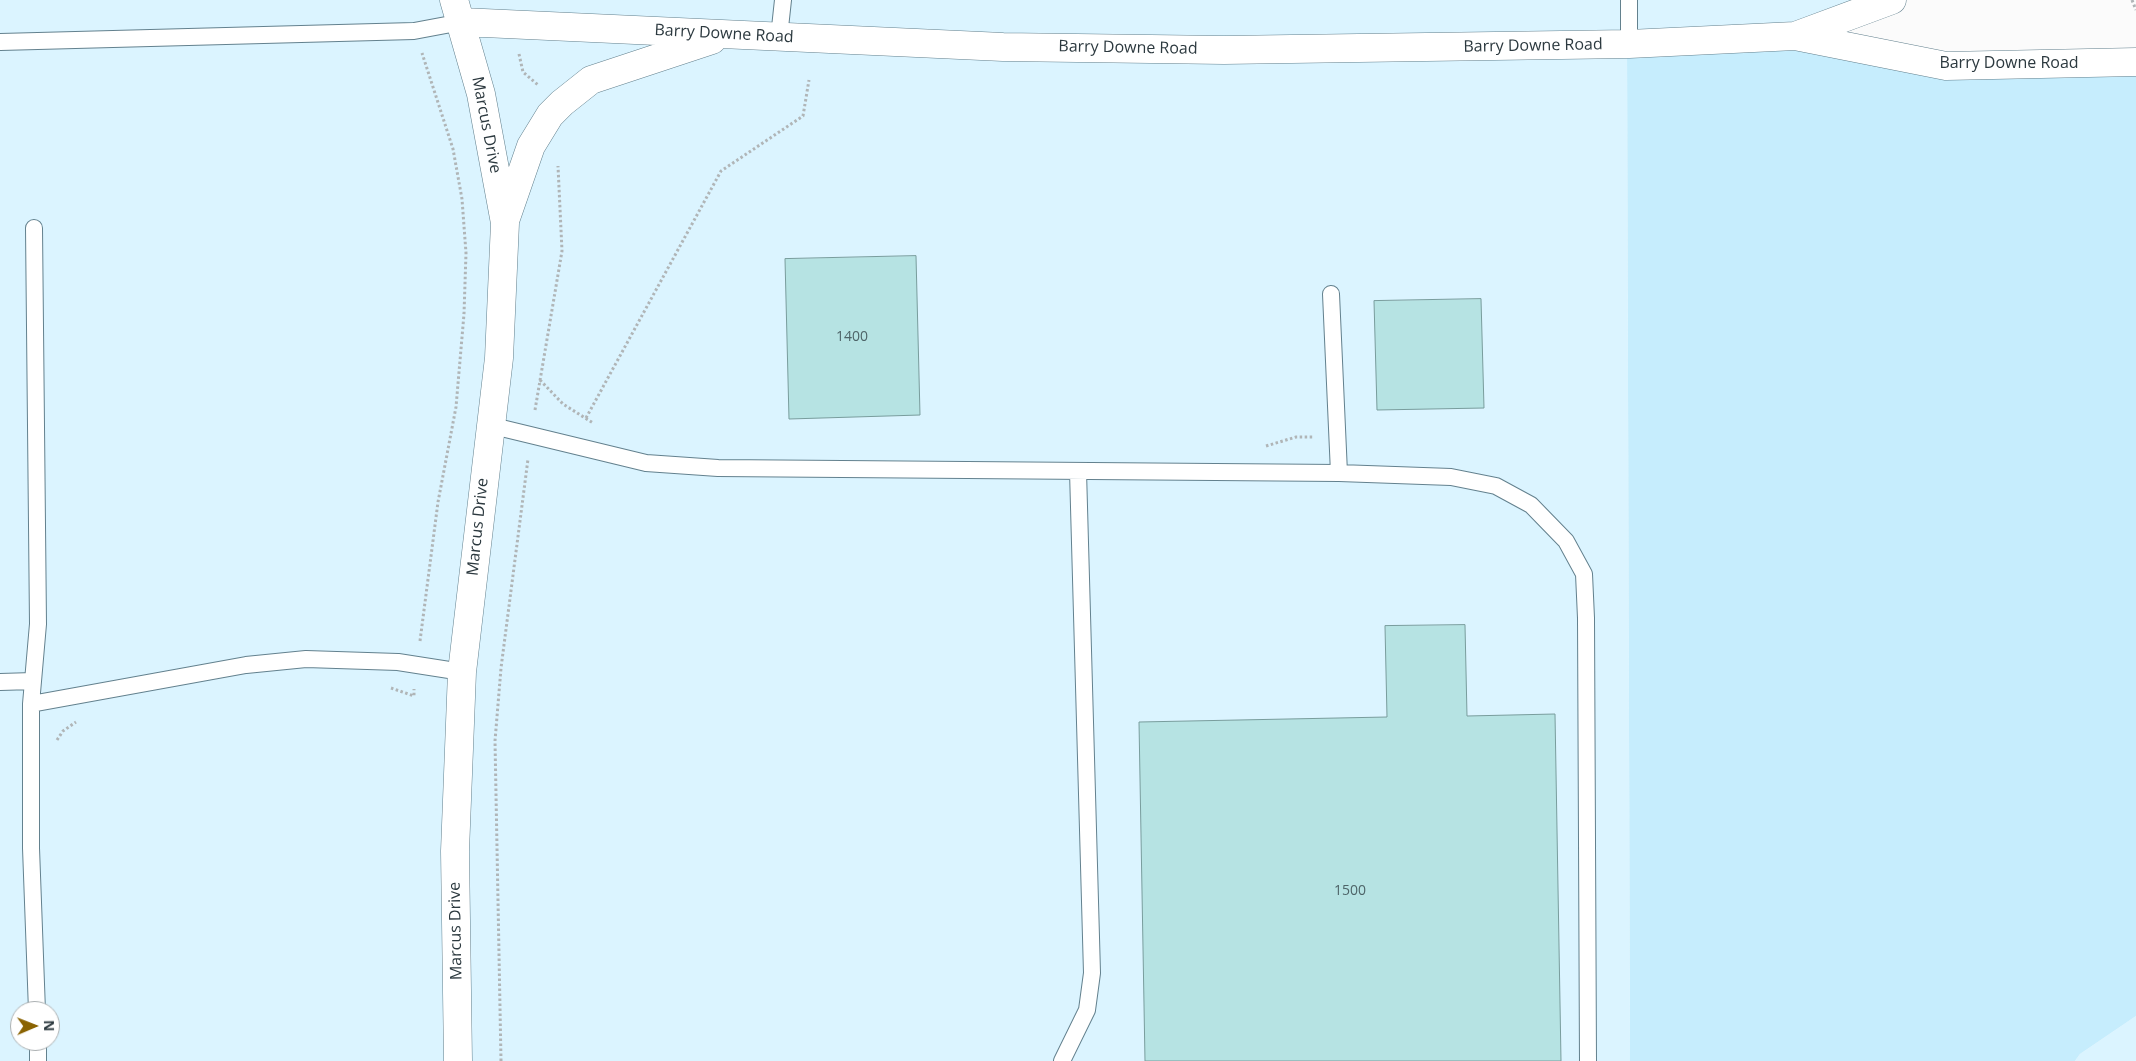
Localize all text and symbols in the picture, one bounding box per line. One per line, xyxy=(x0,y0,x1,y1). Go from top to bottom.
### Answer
street label: Barry Downe Road xyxy=(654,21,794,47)
street label: Barry Downe Road xyxy=(1463,35,1603,57)
street label: Barry Downe Road xyxy=(1058,37,1198,59)
street label: Barry Downe Road xyxy=(1939,53,2079,73)
street label: Marcus Drive xyxy=(467,75,505,175)
house number: 1400 xyxy=(836,329,868,345)
street label: Marcus Drive xyxy=(463,477,493,577)
street label: Marcus Drive xyxy=(446,882,466,980)
house number: 1500 xyxy=(1334,883,1366,899)
north arrow xyxy=(10,1001,60,1051)
text: N xyxy=(40,1020,59,1032)

